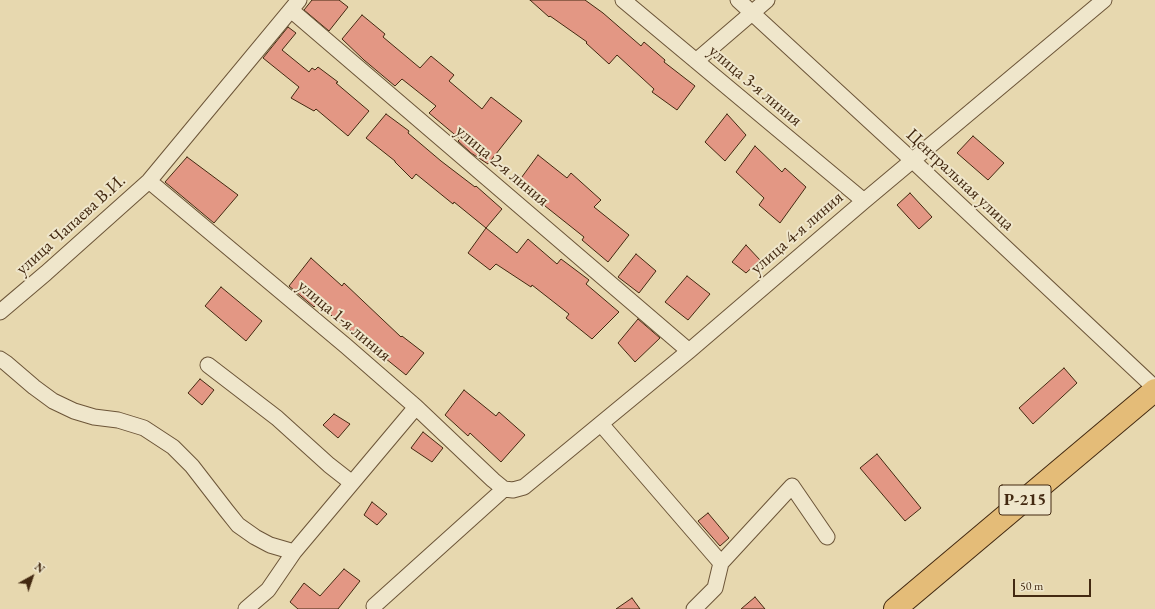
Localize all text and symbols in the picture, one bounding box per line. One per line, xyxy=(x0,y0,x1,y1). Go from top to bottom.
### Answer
street label: улица 3-я линия xyxy=(704,40,806,132)
street label: улица 2-я линия xyxy=(451,120,553,212)
street label: Центральная улица xyxy=(902,124,1018,236)
street label: улица Чапаева В.И. xyxy=(12,170,130,280)
street label: улица 4-я линия xyxy=(746,187,848,279)
street label: улица 1-я линия xyxy=(293,275,395,367)
road number: Р-215 xyxy=(999,485,1051,515)
north arrow xyxy=(12,557,52,597)
text: N xyxy=(32,560,48,576)
scale bar xyxy=(1015,571,1093,597)
text: 50 m xyxy=(1020,578,1043,594)

